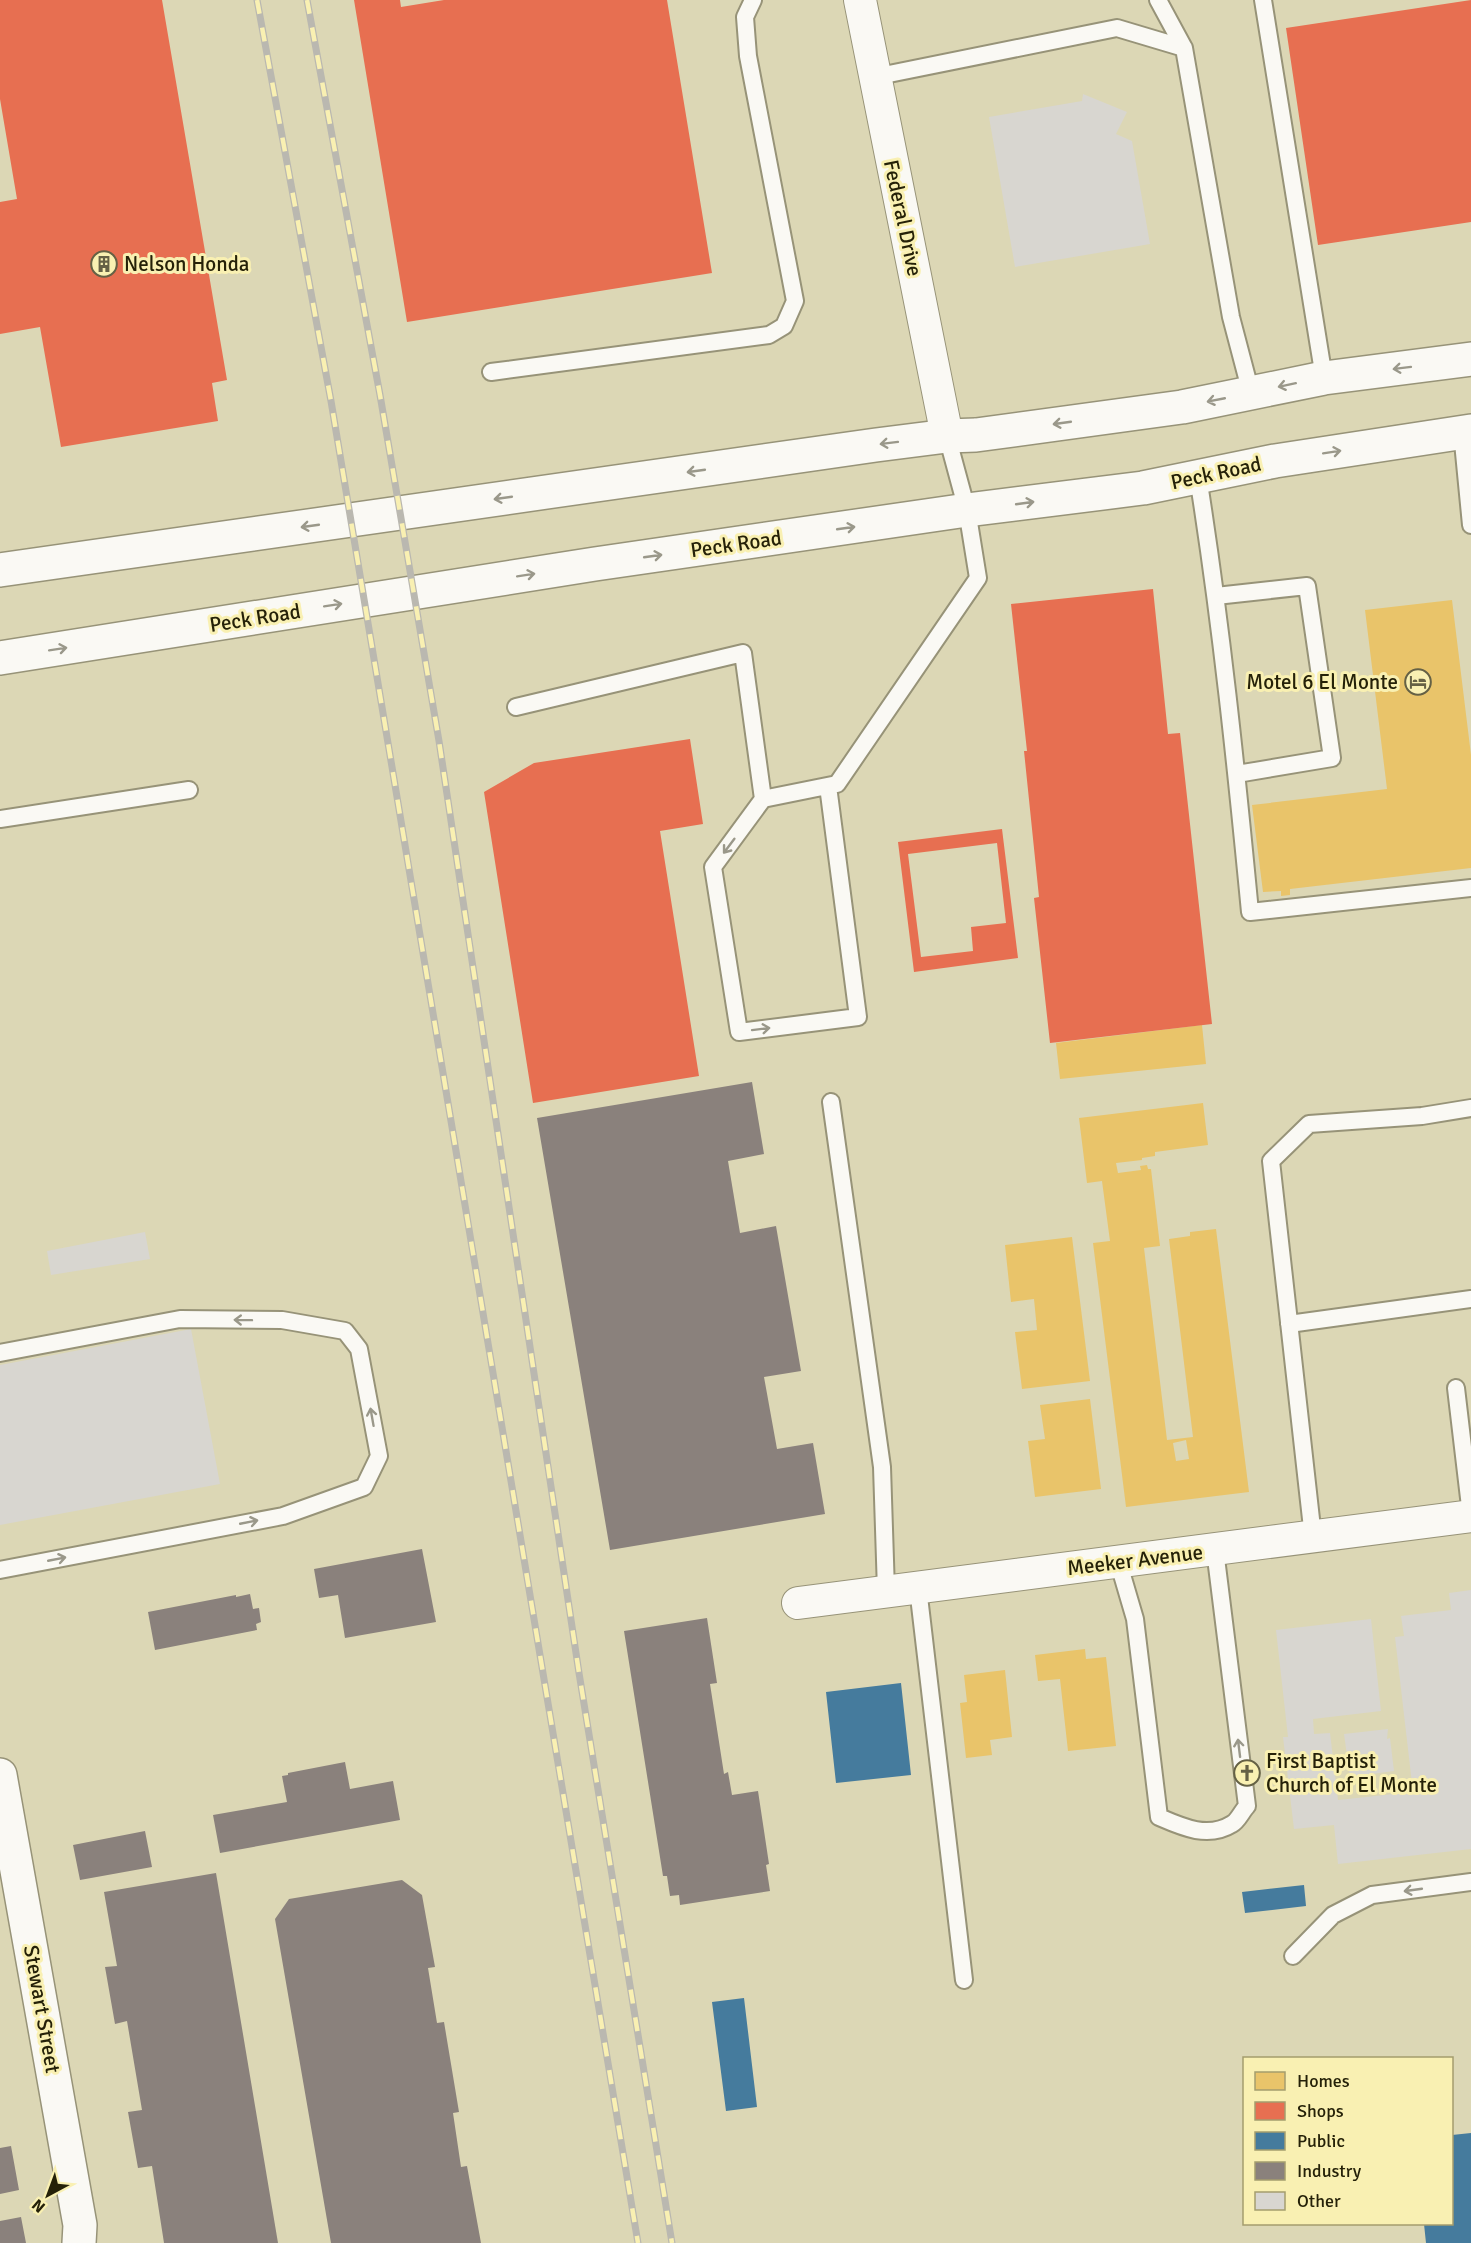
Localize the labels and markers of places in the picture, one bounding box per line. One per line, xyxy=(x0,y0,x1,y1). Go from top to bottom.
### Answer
building icon: Nelson Honda xyxy=(89,249,119,279)
place label: Nelson Honda xyxy=(124,251,249,277)
hotel icon: Motel 6 El Monte xyxy=(1403,667,1433,697)
place label: Motel 6 El Monte xyxy=(1246,669,1398,695)
place label: First Baptist Church of El Monte xyxy=(1266,1748,1437,1798)
church icon: First Baptist Church of El Monte xyxy=(1232,1758,1262,1788)

